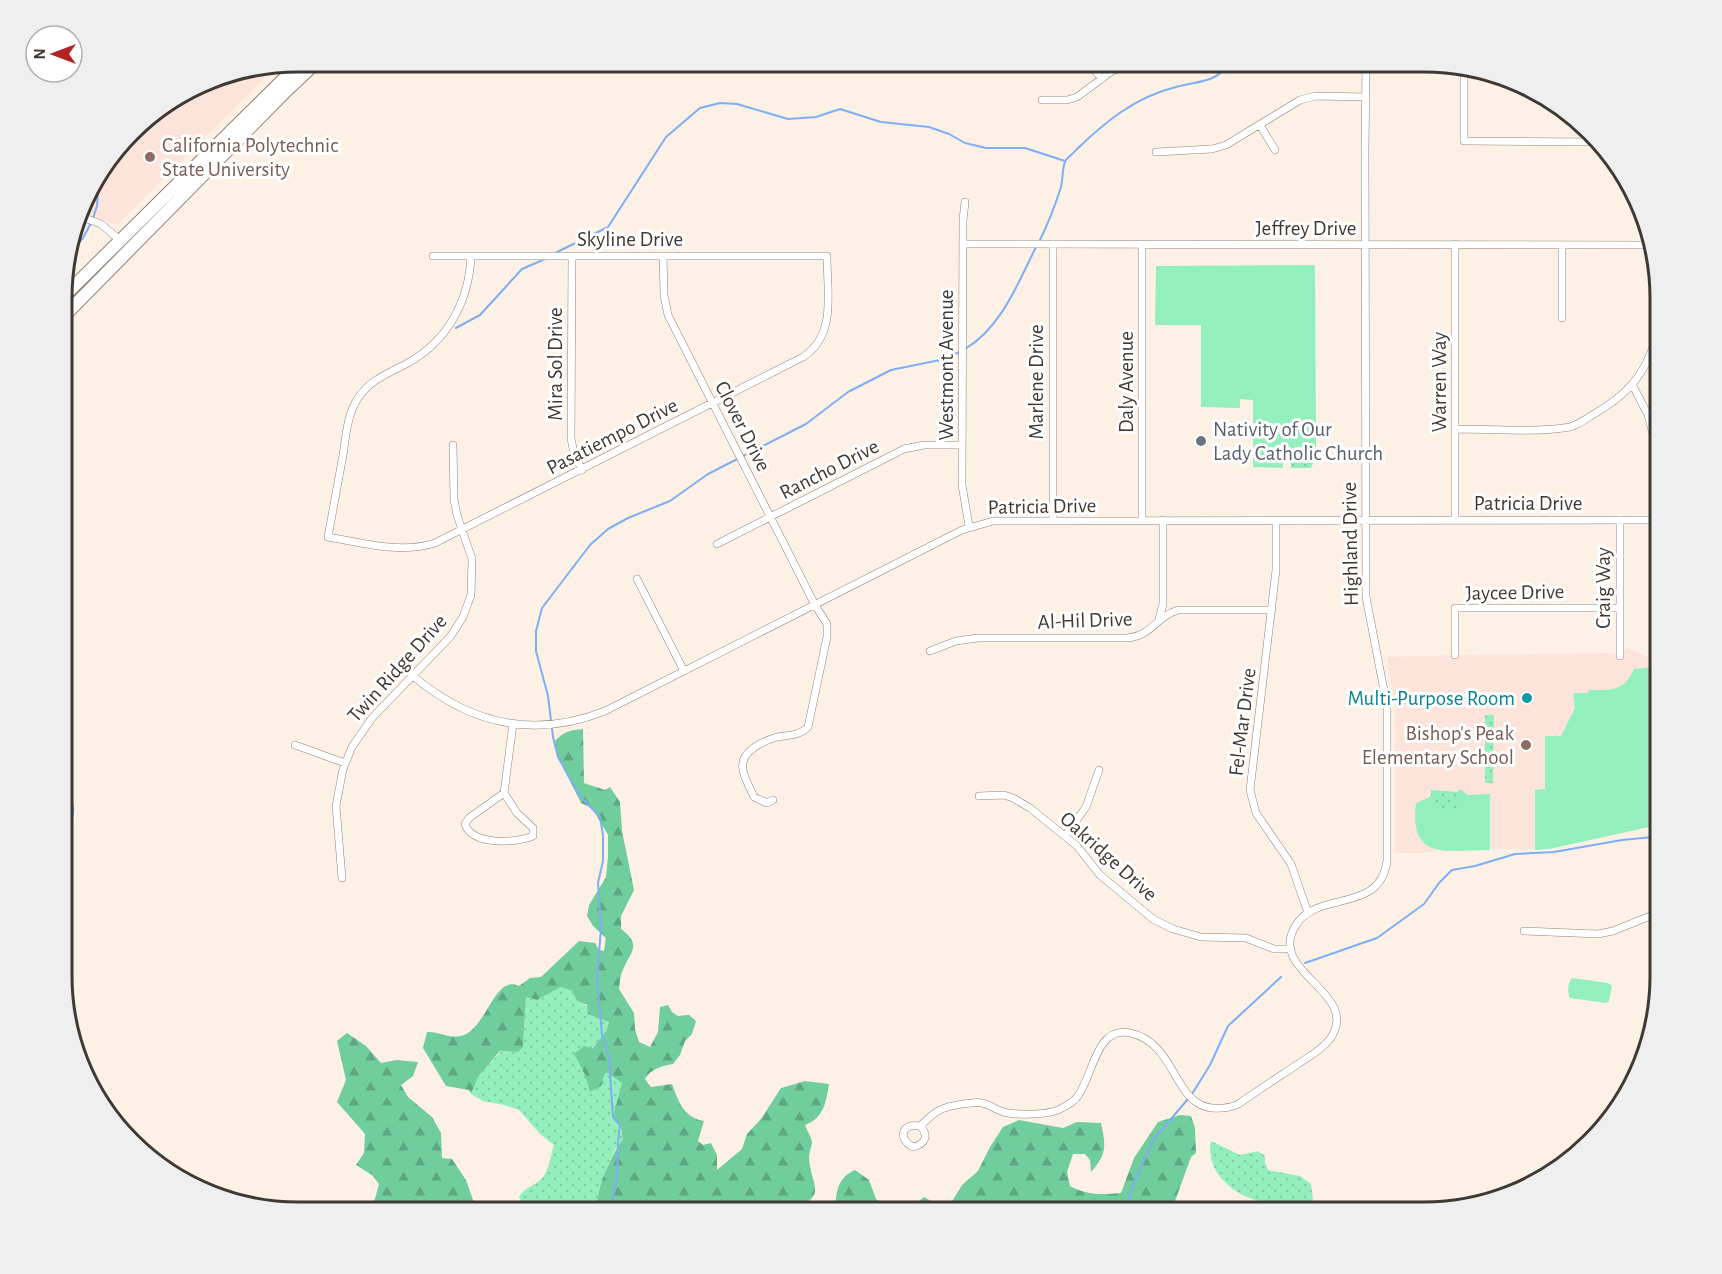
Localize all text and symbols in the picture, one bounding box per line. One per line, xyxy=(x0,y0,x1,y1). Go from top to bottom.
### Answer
north arrow xyxy=(24,24,84,84)
text: N xyxy=(32,48,48,60)
place label: California Polytechnic State University xyxy=(162,135,338,180)
marker: California Polytechnic State University xyxy=(143,150,157,164)
street label: Jeffrey Drive xyxy=(1255,218,1357,239)
street label: Skyline Drive xyxy=(577,229,683,250)
street label: Westmont Avenue xyxy=(936,289,957,441)
street label: Mira Sol Drive xyxy=(545,307,566,421)
street label: Marlene Drive xyxy=(1026,324,1047,440)
street label: Daly Avenue xyxy=(1116,331,1137,433)
street label: Warren Way xyxy=(1429,332,1450,432)
street label: Clover Drive xyxy=(711,378,774,475)
street label: Pasatiempo Drive xyxy=(543,394,681,478)
place label: Nativity of Our Lady Catholic Church xyxy=(1213,419,1383,464)
marker: Nativity of Our Lady Catholic Church xyxy=(1194,434,1208,448)
street label: Rancho Drive xyxy=(776,436,882,503)
street label: Highland Drive xyxy=(1339,482,1362,606)
street label: Patricia Drive xyxy=(1474,493,1582,514)
street label: Patricia Drive xyxy=(988,495,1097,518)
street label: Craig Way xyxy=(1593,547,1614,629)
street label: Jaycee Drive xyxy=(1465,581,1565,604)
street label: Al-Hil Drive xyxy=(1037,608,1133,633)
street label: Twin Ridge Drive xyxy=(344,610,451,726)
street label: Fel-Mar Drive xyxy=(1225,667,1260,777)
place label: Multi-Purpose Room xyxy=(1347,688,1515,709)
marker: Multi-Purpose Room xyxy=(1520,691,1534,705)
place label: Bishop's Peak Elementary School xyxy=(1362,723,1514,768)
marker: Bishop's Peak Elementary School xyxy=(1519,738,1533,752)
street label: Oakridge Drive xyxy=(1056,808,1161,905)

